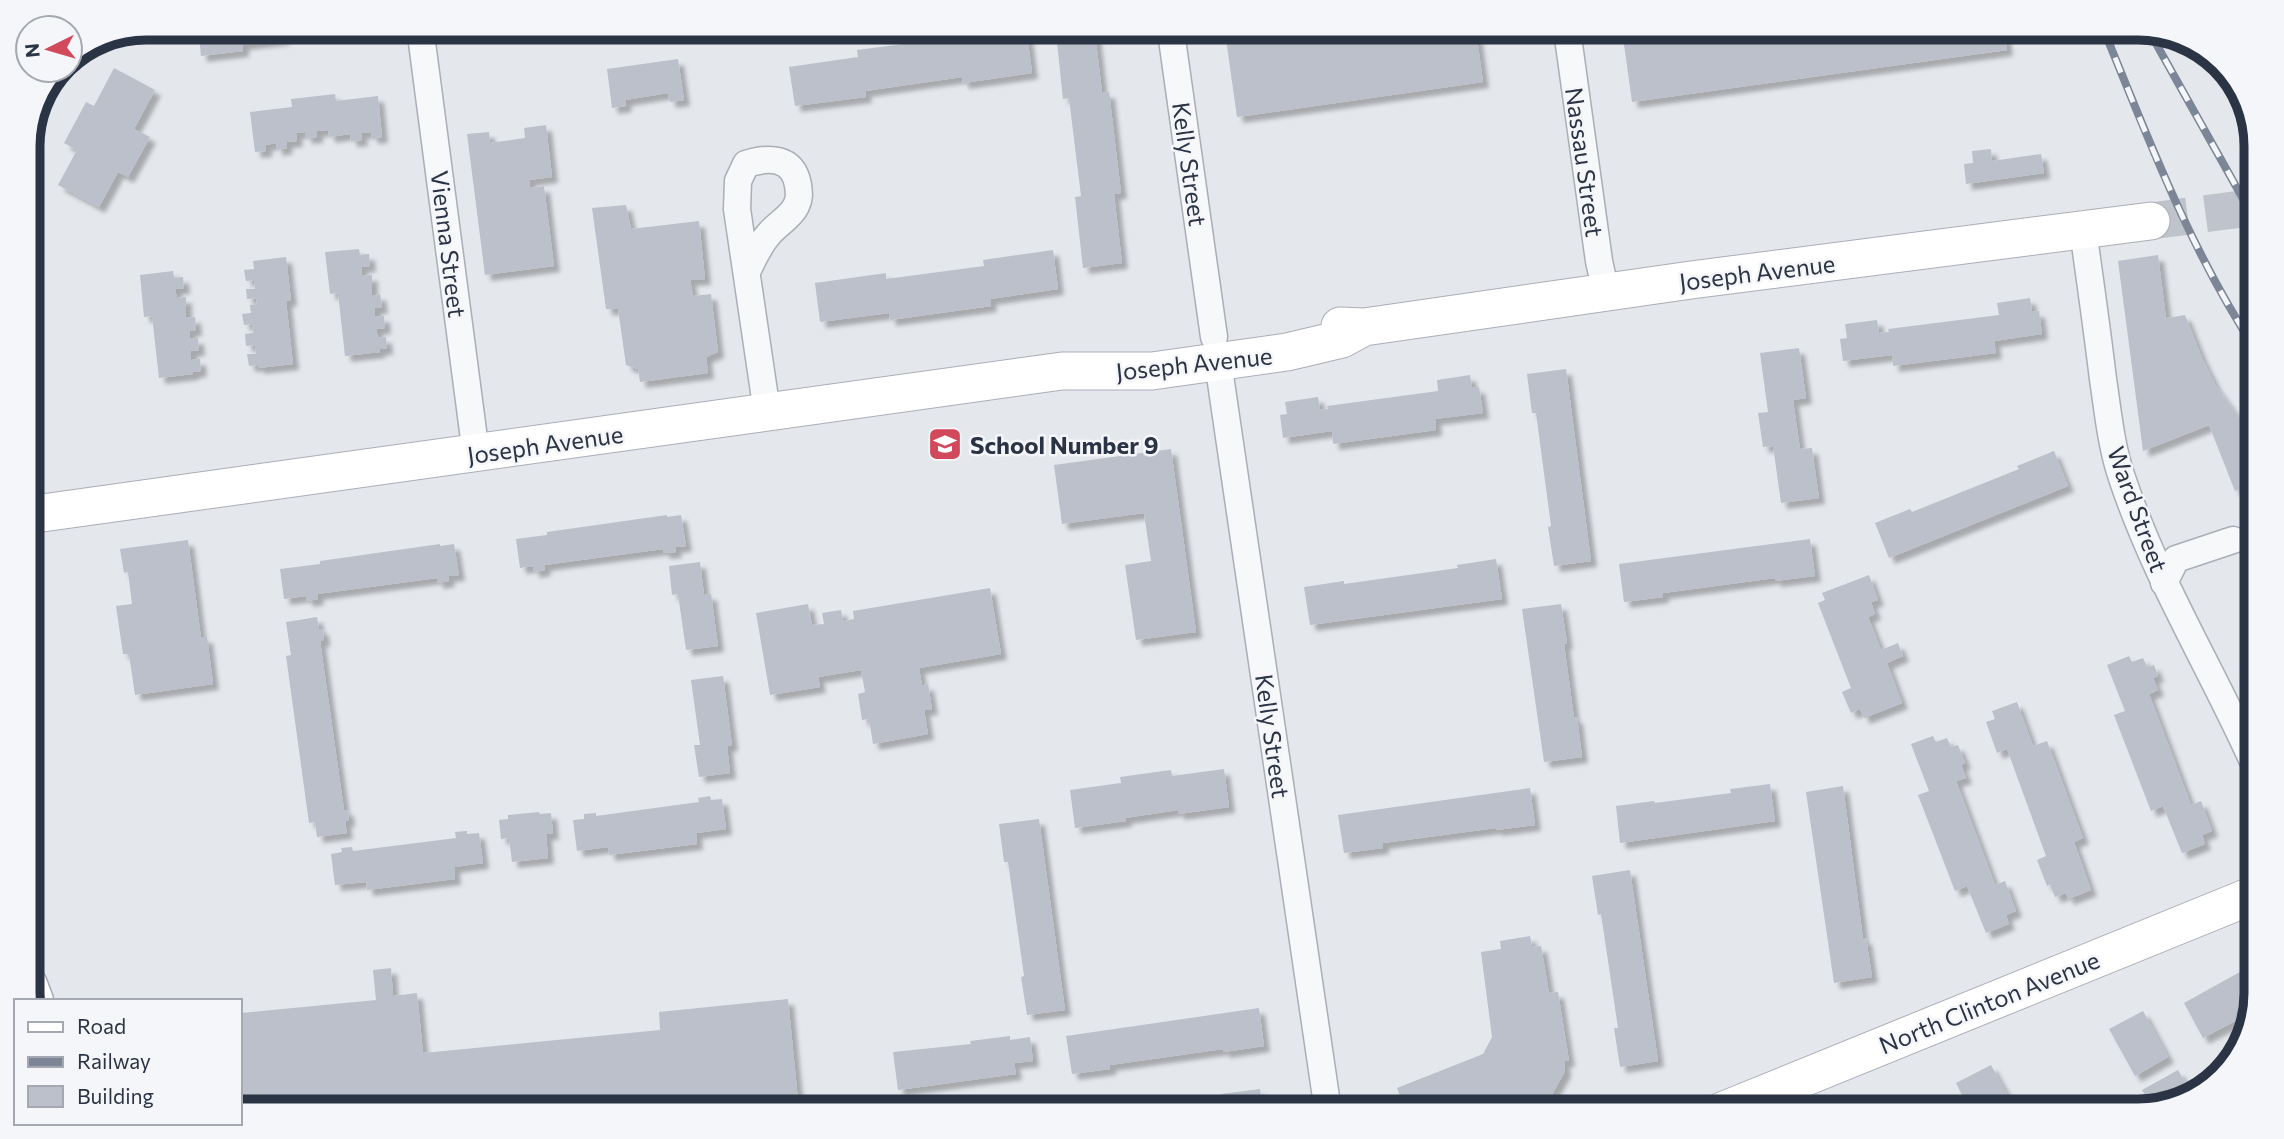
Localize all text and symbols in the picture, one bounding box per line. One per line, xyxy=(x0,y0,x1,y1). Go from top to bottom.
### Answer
north arrow xyxy=(14,14,84,84)
text: N xyxy=(19,42,44,59)
street label: Nassau Street xyxy=(1560,85,1610,239)
street label: Kelly Street xyxy=(1167,100,1213,228)
street label: Vienna Street xyxy=(426,169,472,319)
street label: Joseph Avenue xyxy=(1677,248,1837,296)
street label: Joseph Avenue xyxy=(1114,340,1274,386)
street label: Joseph Avenue xyxy=(465,419,625,469)
school or university icon: School Number 9 xyxy=(926,425,964,463)
place label: School Number 9 xyxy=(970,430,1159,459)
street label: Ward Street xyxy=(2102,442,2174,576)
street label: Kelly Street xyxy=(1250,672,1296,800)
street label: North Clinton Avenue xyxy=(1875,945,2103,1059)
legend xyxy=(14,999,242,1125)
text: Road xyxy=(77,1013,126,1038)
text: Railway xyxy=(77,1048,151,1073)
text: Building xyxy=(77,1083,154,1108)

